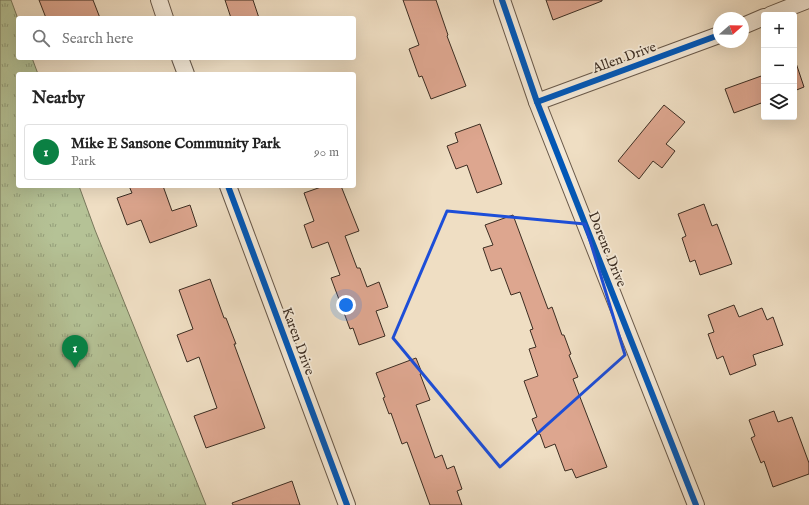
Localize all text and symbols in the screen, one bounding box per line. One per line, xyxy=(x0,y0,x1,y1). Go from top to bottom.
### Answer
north arrow xyxy=(713,12,749,48)
map controls xyxy=(761,12,797,120)
button: + xyxy=(761,12,797,48)
search box xyxy=(16,16,356,60)
icon: search xyxy=(30,27,52,49)
text: Search here xyxy=(62,29,133,48)
street label: Allen Drive xyxy=(589,38,659,78)
button: − xyxy=(761,48,797,84)
button: layers xyxy=(761,84,797,120)
text: Nearby xyxy=(32,88,85,109)
text: Mike E Sansone Community Park xyxy=(71,134,280,153)
text: 1 xyxy=(44,144,48,161)
text: 90 m xyxy=(314,144,339,161)
text: Park xyxy=(71,153,96,170)
street label: Dorene Drive xyxy=(584,209,631,290)
your location xyxy=(336,295,356,315)
street label: Karen Drive xyxy=(277,305,319,378)
pin: 1 xyxy=(62,335,88,368)

